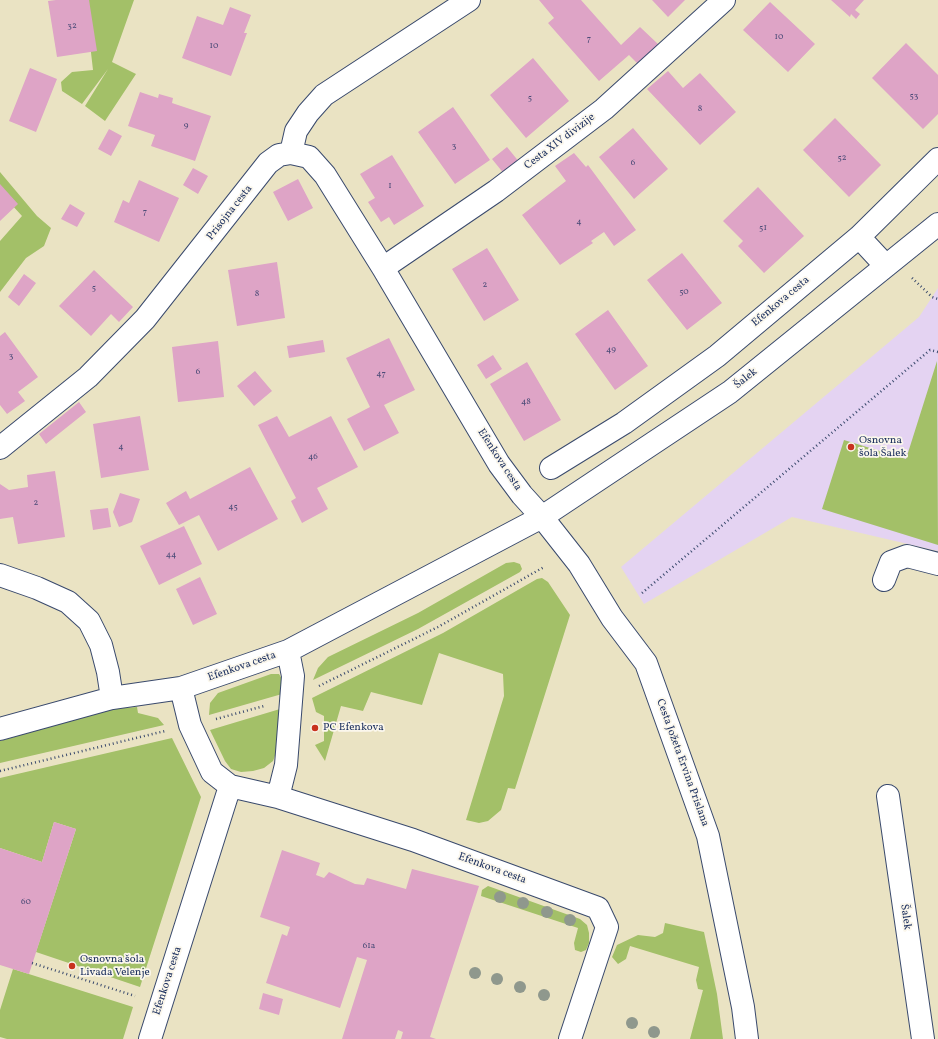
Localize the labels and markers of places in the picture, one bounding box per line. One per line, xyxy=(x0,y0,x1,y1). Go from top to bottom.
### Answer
place label: Osnovna šola Šalek xyxy=(859,434,906,460)
marker: Osnovna šola Šalek xyxy=(846,442,856,452)
place label: PC Efenkova xyxy=(323,721,384,735)
marker: PC Efenkova xyxy=(310,723,320,733)
place label: Osnovna šola Livada Velenje xyxy=(80,953,150,979)
marker: Osnovna šola Livada Velenje xyxy=(67,961,77,971)

